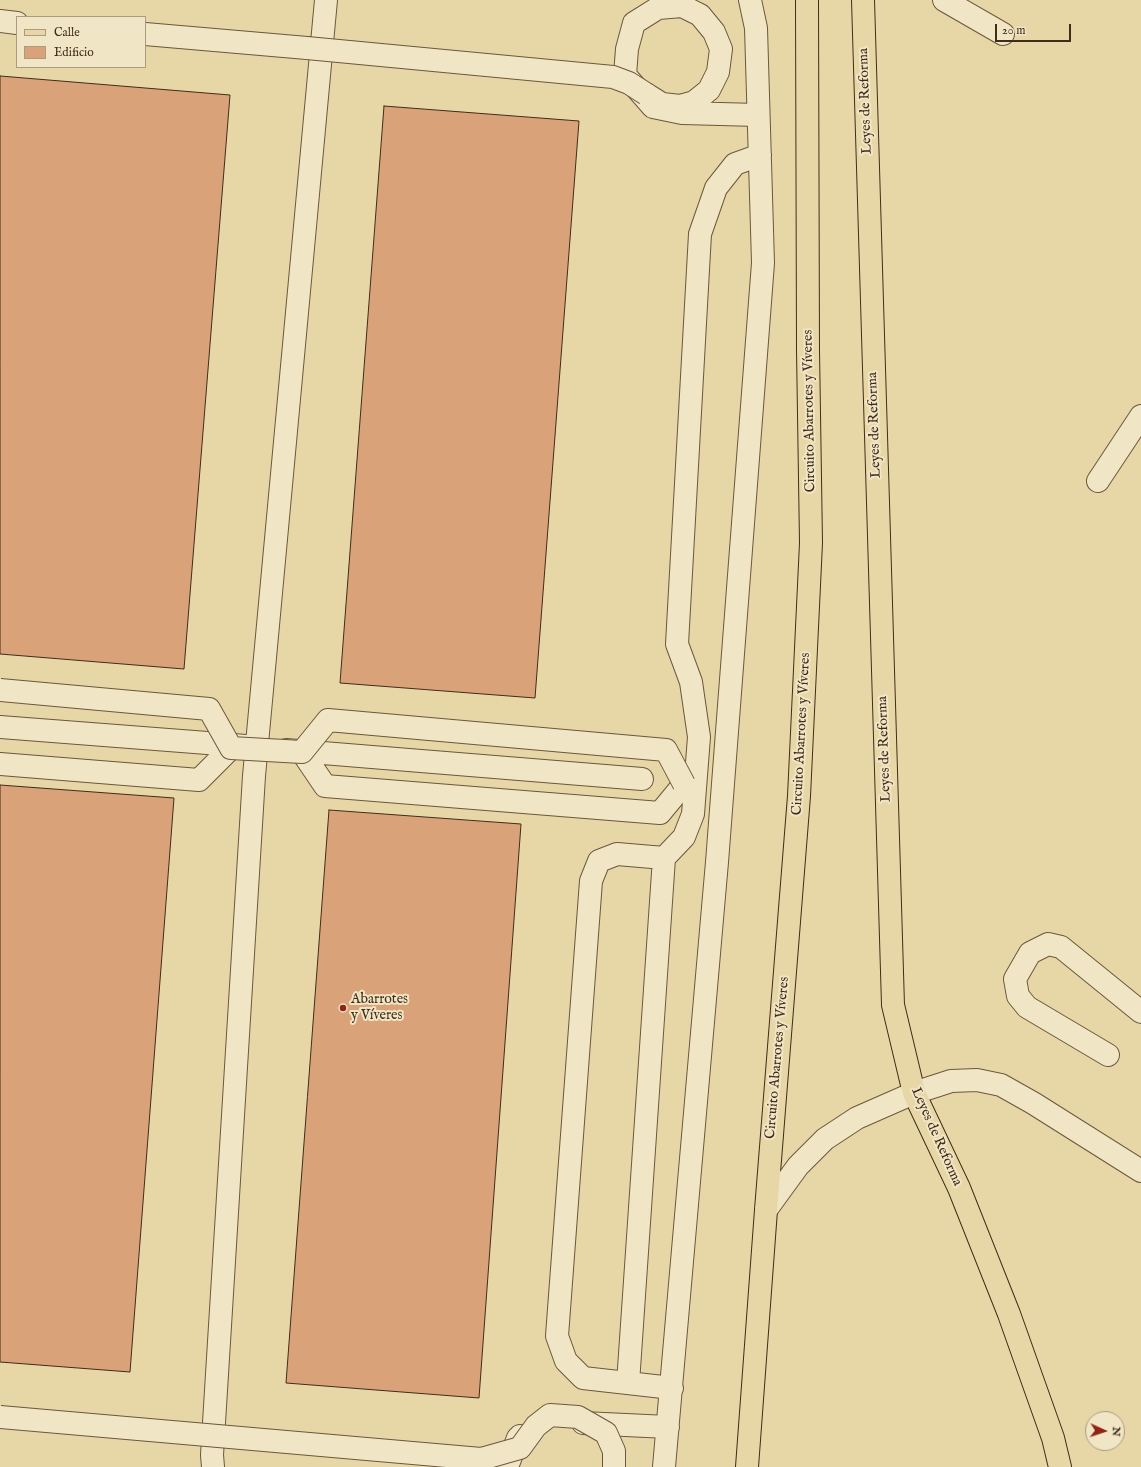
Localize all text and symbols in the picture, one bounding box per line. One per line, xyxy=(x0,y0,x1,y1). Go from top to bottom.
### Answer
legend xyxy=(16,16,146,68)
scale bar xyxy=(997,16,1073,42)
text: 20 m xyxy=(1002,23,1025,38)
text: Calle xyxy=(54,25,80,40)
text: Edificio xyxy=(54,45,94,60)
street label: Leyes de Reforma xyxy=(856,48,876,154)
street label: Circuito Abarrotes y Víveres xyxy=(800,330,820,492)
street label: Leyes de Reforma xyxy=(865,372,885,478)
street label: Circuito Abarrotes y Víveres xyxy=(789,652,815,816)
street label: Leyes de Reforma xyxy=(875,696,895,802)
street label: Circuito Abarrotes y Víveres xyxy=(763,976,793,1140)
place label: Abarrotes y Víveres xyxy=(351,992,408,1024)
marker: Abarrotes y Víveres xyxy=(338,1003,348,1013)
street label: Leyes de Reforma xyxy=(907,1085,965,1189)
north arrow xyxy=(1085,1411,1125,1451)
text: N xyxy=(1109,1426,1123,1437)

